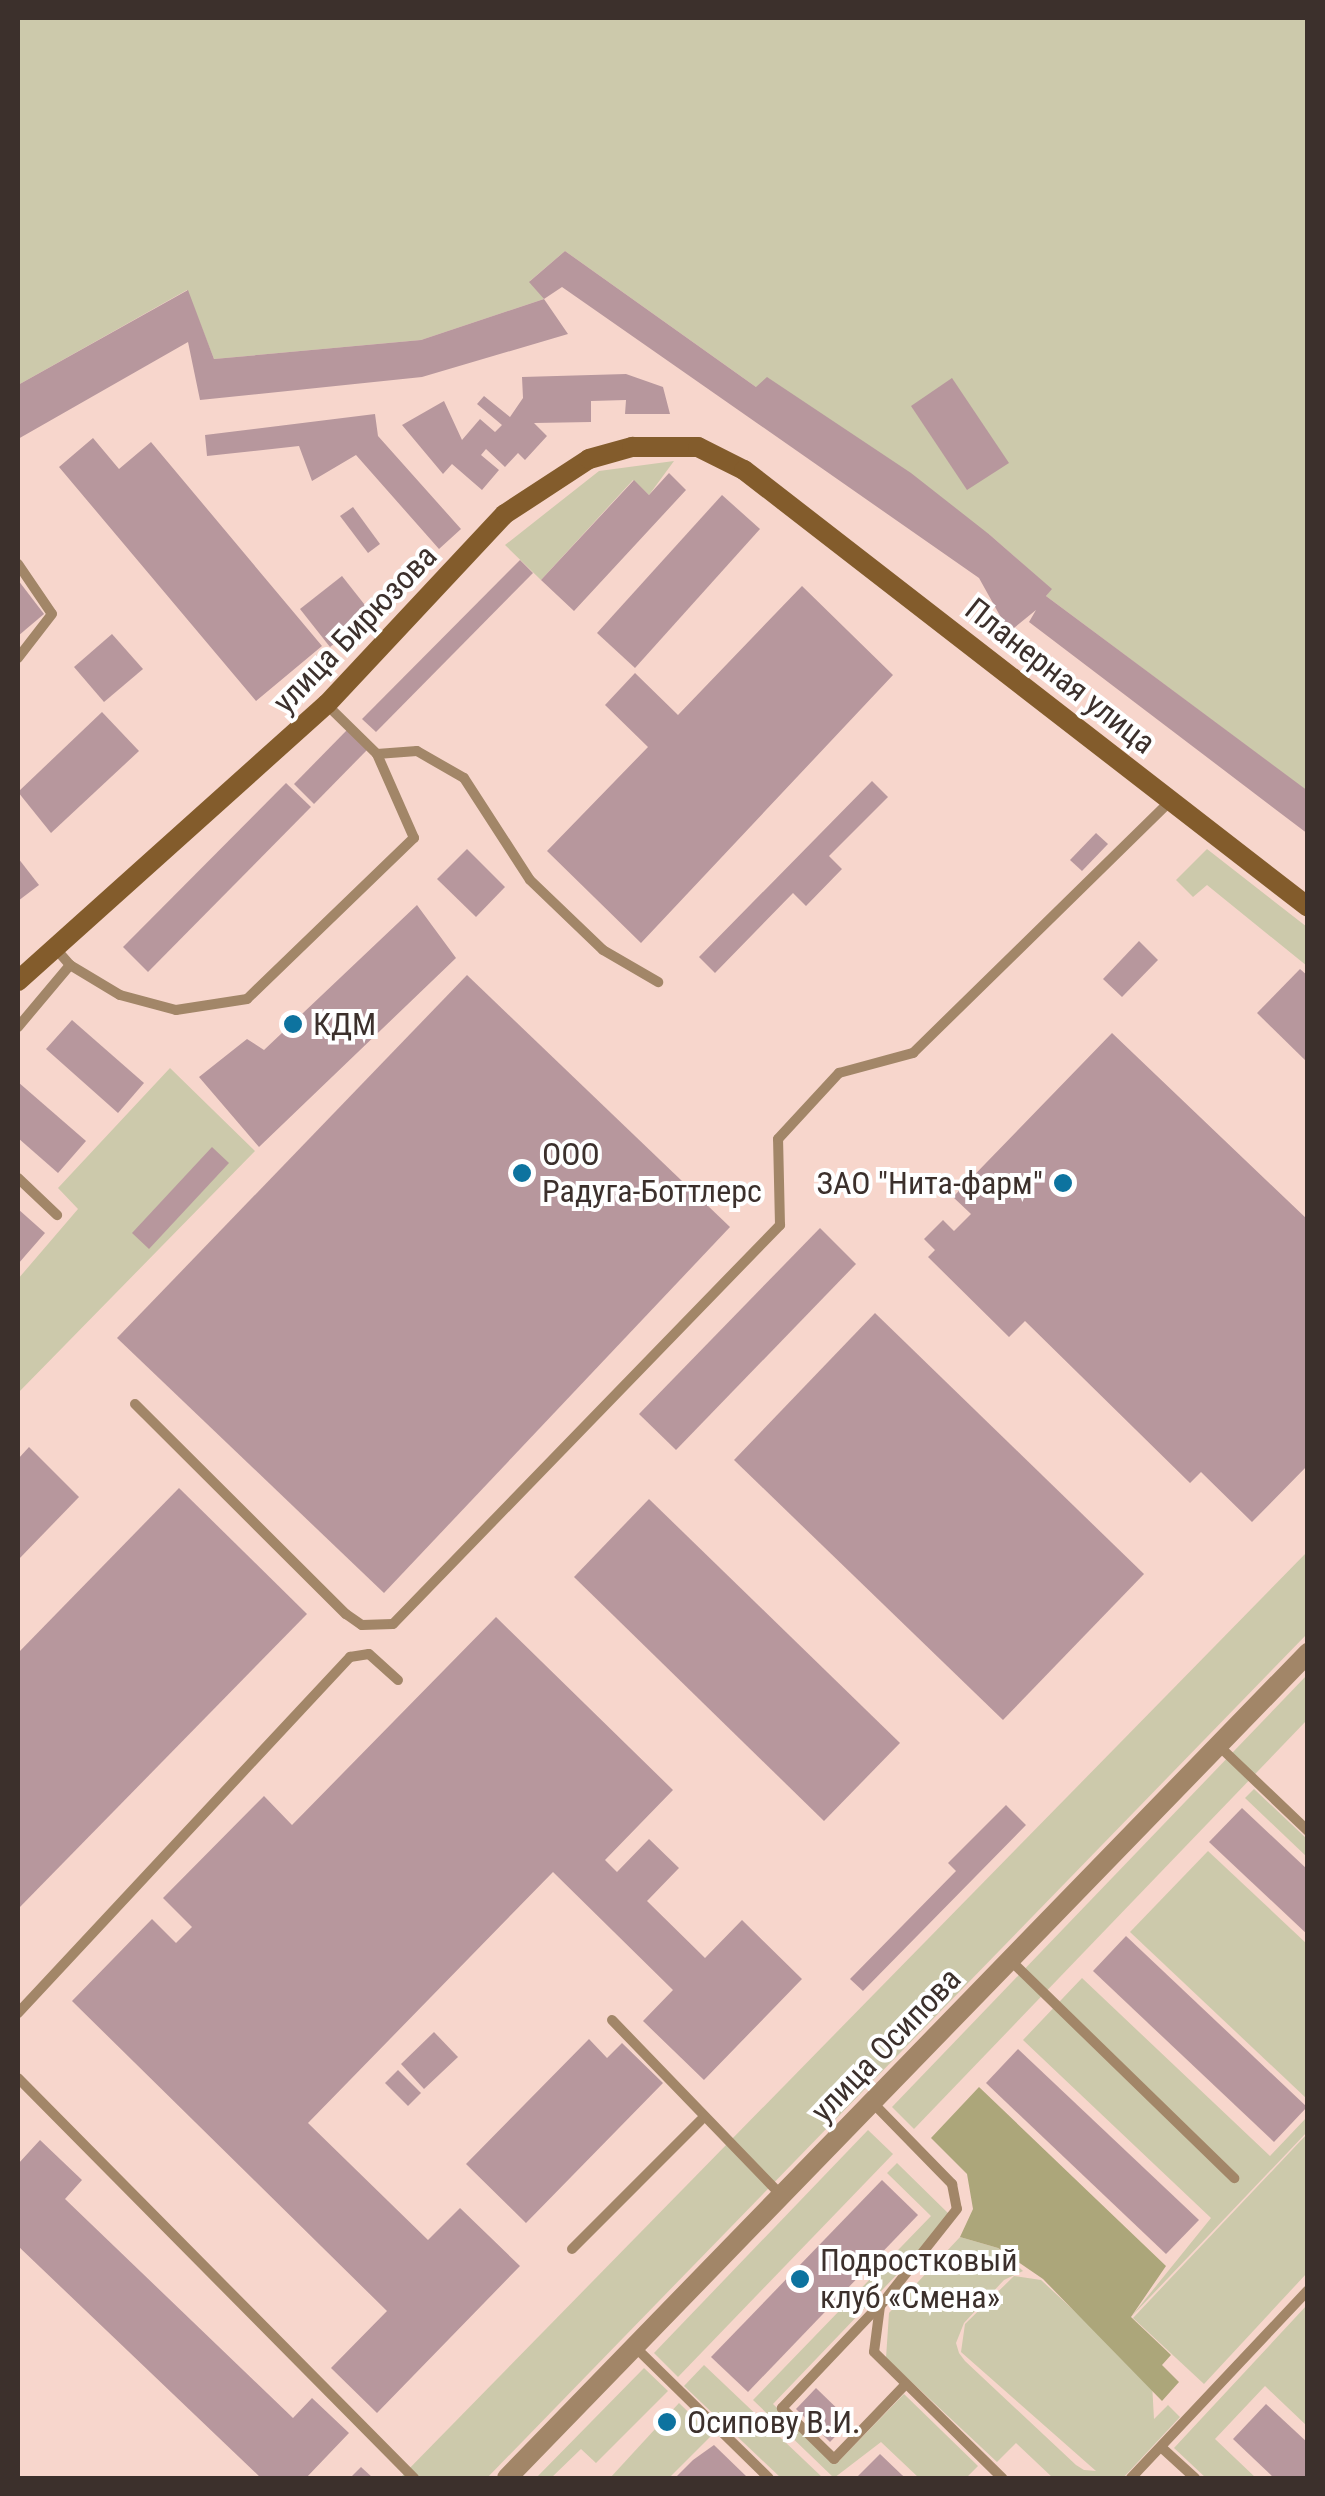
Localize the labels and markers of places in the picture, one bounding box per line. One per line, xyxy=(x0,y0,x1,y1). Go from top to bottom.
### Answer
place label: КДМ xyxy=(313,1005,376,1043)
marker: КДМ xyxy=(282,1013,304,1035)
place label: ООО Радуга-Боттлерс xyxy=(542,1136,762,1211)
marker: ООО Радуга-Боттлерс xyxy=(511,1162,533,1184)
place label: ЗАО "Нита-фарм" xyxy=(816,1164,1043,1202)
marker: ЗАО "Нита-фарм" xyxy=(1052,1172,1074,1194)
place label: Подростковый клуб «Смена» xyxy=(820,2242,1017,2317)
marker: Подростковый клуб «Смена» xyxy=(789,2268,811,2290)
place label: Осипову В.И. xyxy=(687,2403,860,2441)
marker: Осипову В.И. xyxy=(656,2411,678,2433)

